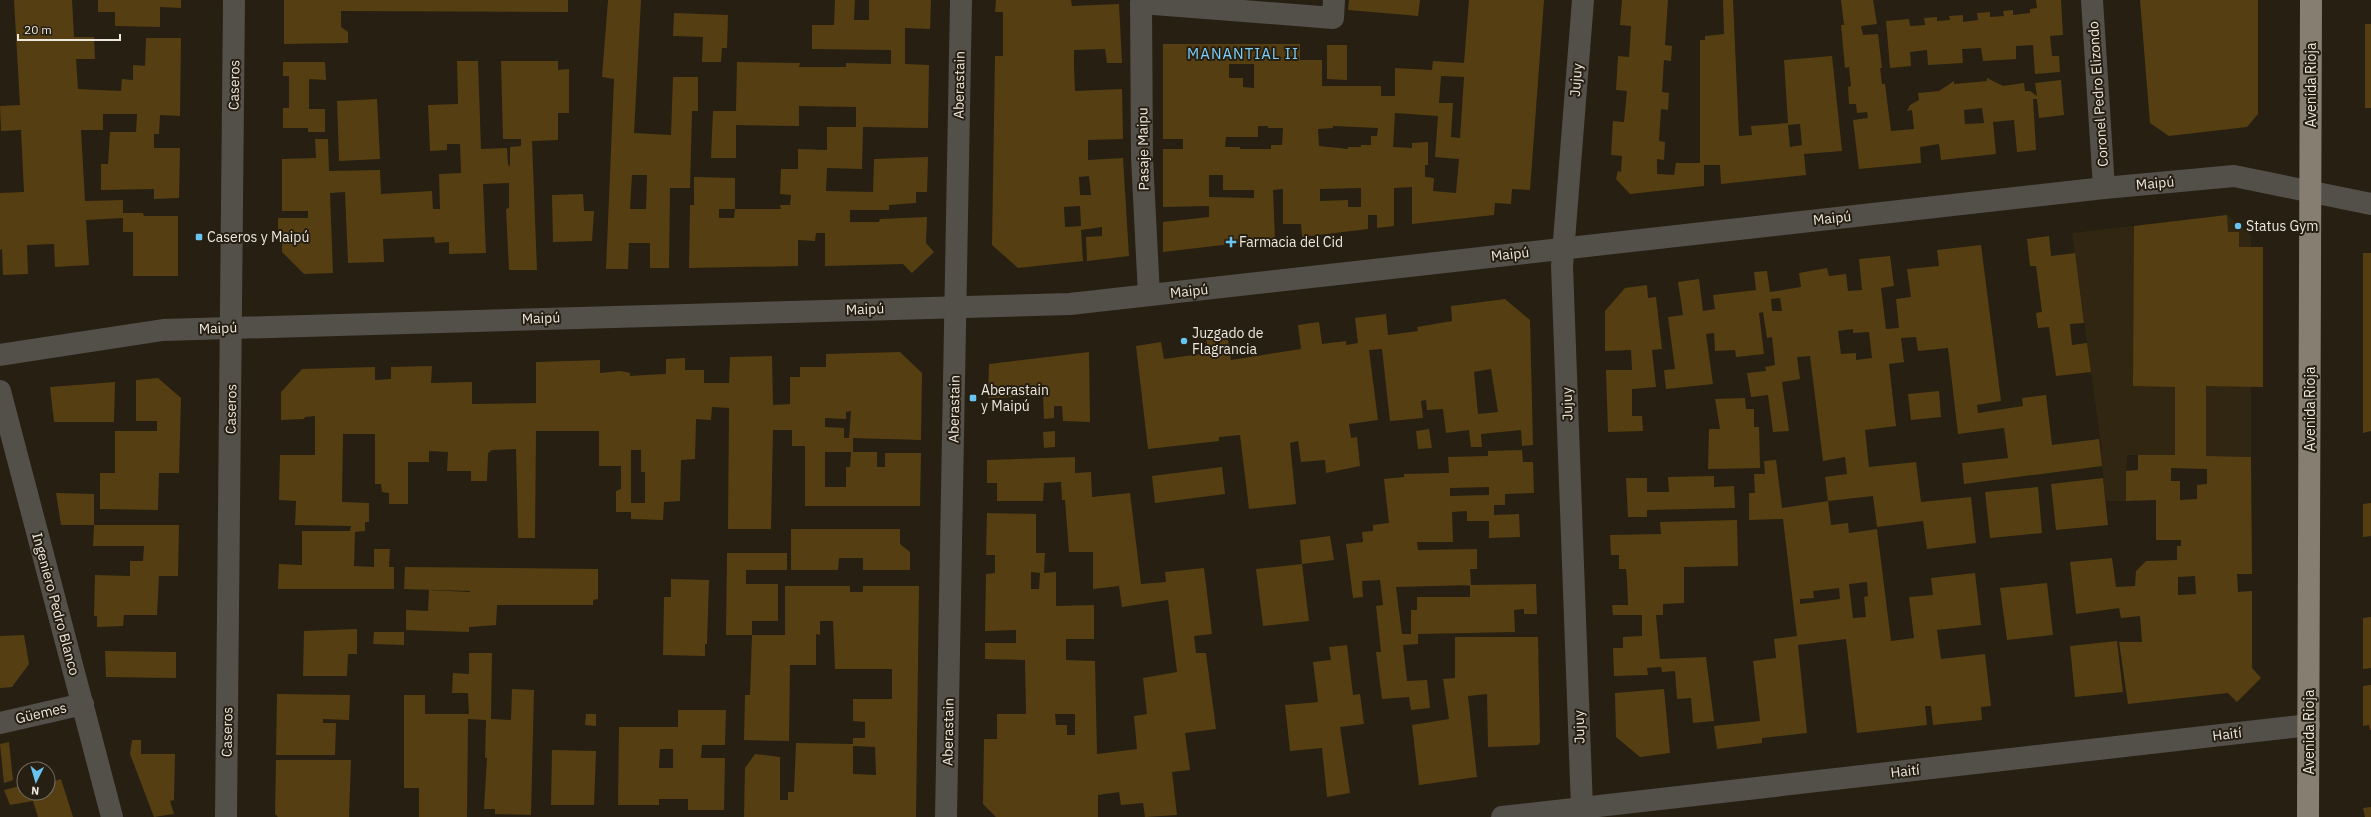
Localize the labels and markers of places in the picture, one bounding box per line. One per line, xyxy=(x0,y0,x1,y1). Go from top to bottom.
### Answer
place label: Status Gym xyxy=(2246,217,2318,235)
marker: Status Gym xyxy=(2233,221,2243,231)
place label: Caseros y Maipú xyxy=(207,228,309,246)
marker: Caseros y Maipú xyxy=(194,232,204,242)
place label: Farmacia del Cid xyxy=(1239,233,1343,251)
marker: Farmacia del Cid xyxy=(1226,237,1236,247)
place label: Juzgado de Flagrancia xyxy=(1192,324,1264,358)
marker: Juzgado de Flagrancia xyxy=(1179,336,1189,346)
place label: Aberastain y Maipú xyxy=(981,381,1049,415)
marker: Aberastain y Maipú xyxy=(968,393,978,403)

